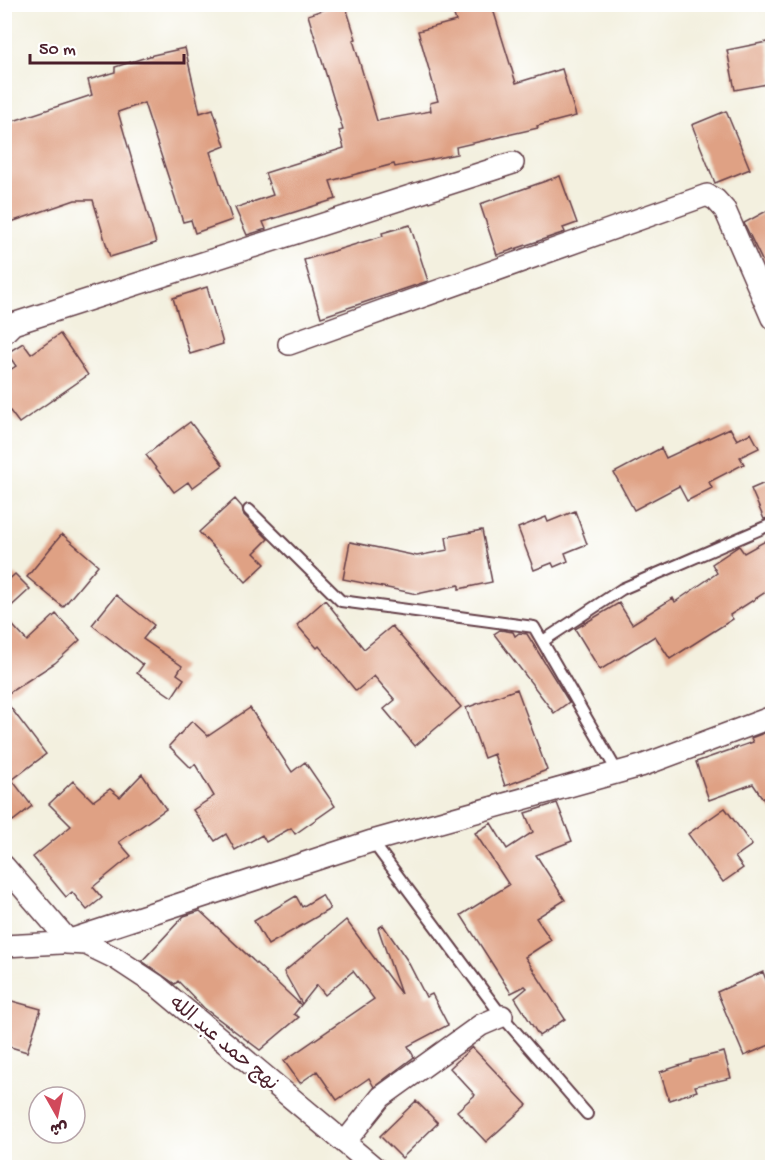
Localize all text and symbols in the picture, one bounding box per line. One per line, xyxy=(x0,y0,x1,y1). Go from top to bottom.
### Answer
scale bar xyxy=(30,27,184,65)
text: 50 m xyxy=(39,40,76,61)
street label: نهج حمد عبد الله xyxy=(164,992,283,1097)
north arrow xyxy=(27,1085,87,1145)
text: ش xyxy=(49,1116,69,1137)

